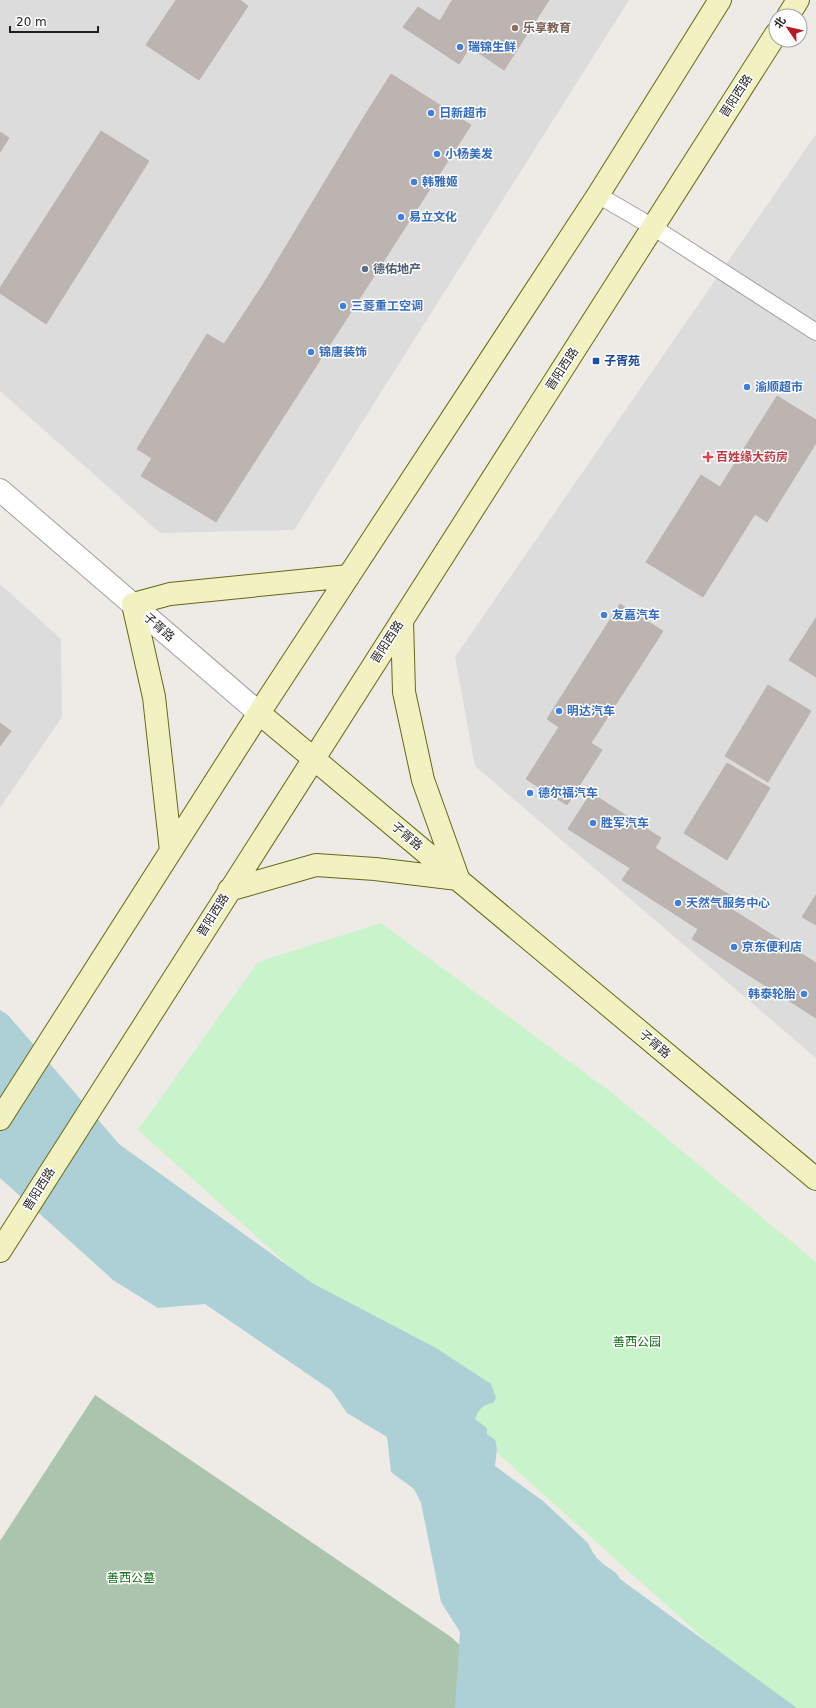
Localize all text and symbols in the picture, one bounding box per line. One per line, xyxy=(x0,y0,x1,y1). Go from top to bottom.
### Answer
scale bar xyxy=(10,8,98,34)
north arrow xyxy=(768,8,808,48)
text: 北 xyxy=(772,14,789,31)
text: 20 m xyxy=(16,15,47,29)
place label: 乐享教育 xyxy=(523,21,571,35)
marker: 乐享教育 xyxy=(510,23,520,33)
place label: 瑞锦生鲜 xyxy=(468,40,516,54)
marker: 瑞锦生鲜 xyxy=(455,42,465,52)
street label: 晋阳西路 xyxy=(717,72,755,120)
place label: 日新超市 xyxy=(439,106,487,120)
marker: 日新超市 xyxy=(426,108,436,118)
place label: 小杨美发 xyxy=(445,147,493,161)
marker: 小杨美发 xyxy=(432,149,442,159)
place label: 韩雅姬 xyxy=(422,175,458,189)
marker: 韩雅姬 xyxy=(409,177,419,187)
place label: 易立文化 xyxy=(409,210,457,224)
marker: 易立文化 xyxy=(396,212,406,222)
place label: 德佑地产 xyxy=(373,262,421,276)
marker: 德佑地产 xyxy=(360,264,370,274)
place label: 三菱重工空调 xyxy=(351,299,423,313)
marker: 三菱重工空调 xyxy=(338,301,348,311)
place label: 锦唐装饰 xyxy=(319,345,367,359)
street label: 晋阳西路 xyxy=(543,345,581,393)
marker: 锦唐装饰 xyxy=(306,347,316,357)
place label: 子胥苑 xyxy=(604,354,640,368)
marker: 子胥苑 xyxy=(591,356,601,366)
place label: 渝顺超市 xyxy=(755,380,803,394)
marker: 渝顺超市 xyxy=(742,382,752,392)
place label: 百姓缘大药房 xyxy=(716,450,788,464)
marker: 百姓缘大药房 xyxy=(703,452,713,462)
place label: 友嘉汽车 xyxy=(612,608,660,622)
street label: 子胥路 xyxy=(141,610,177,644)
marker: 友嘉汽车 xyxy=(599,610,609,620)
street label: 晋阳西路 xyxy=(368,618,406,666)
place label: 明达汽车 xyxy=(567,704,615,718)
marker: 明达汽车 xyxy=(554,706,564,716)
place label: 德尔福汽车 xyxy=(538,786,598,800)
marker: 德尔福汽车 xyxy=(525,788,535,798)
place label: 胜军汽车 xyxy=(601,816,649,830)
marker: 胜军汽车 xyxy=(588,818,598,828)
street label: 子胥路 xyxy=(389,819,425,853)
street label: 晋阳西路 xyxy=(194,891,232,939)
place label: 天然气服务中心 xyxy=(686,896,770,910)
marker: 天然气服务中心 xyxy=(673,898,683,908)
place label: 京东便利店 xyxy=(742,940,802,954)
marker: 京东便利店 xyxy=(729,942,739,952)
place label: 韩泰轮胎 xyxy=(748,987,796,1001)
marker: 韩泰轮胎 xyxy=(799,989,809,999)
street label: 子胥路 xyxy=(637,1027,673,1061)
street label: 晋阳西路 xyxy=(20,1165,58,1213)
park label: 善西公园 xyxy=(613,1335,661,1349)
park label: 善西公墓 xyxy=(107,1571,155,1585)

